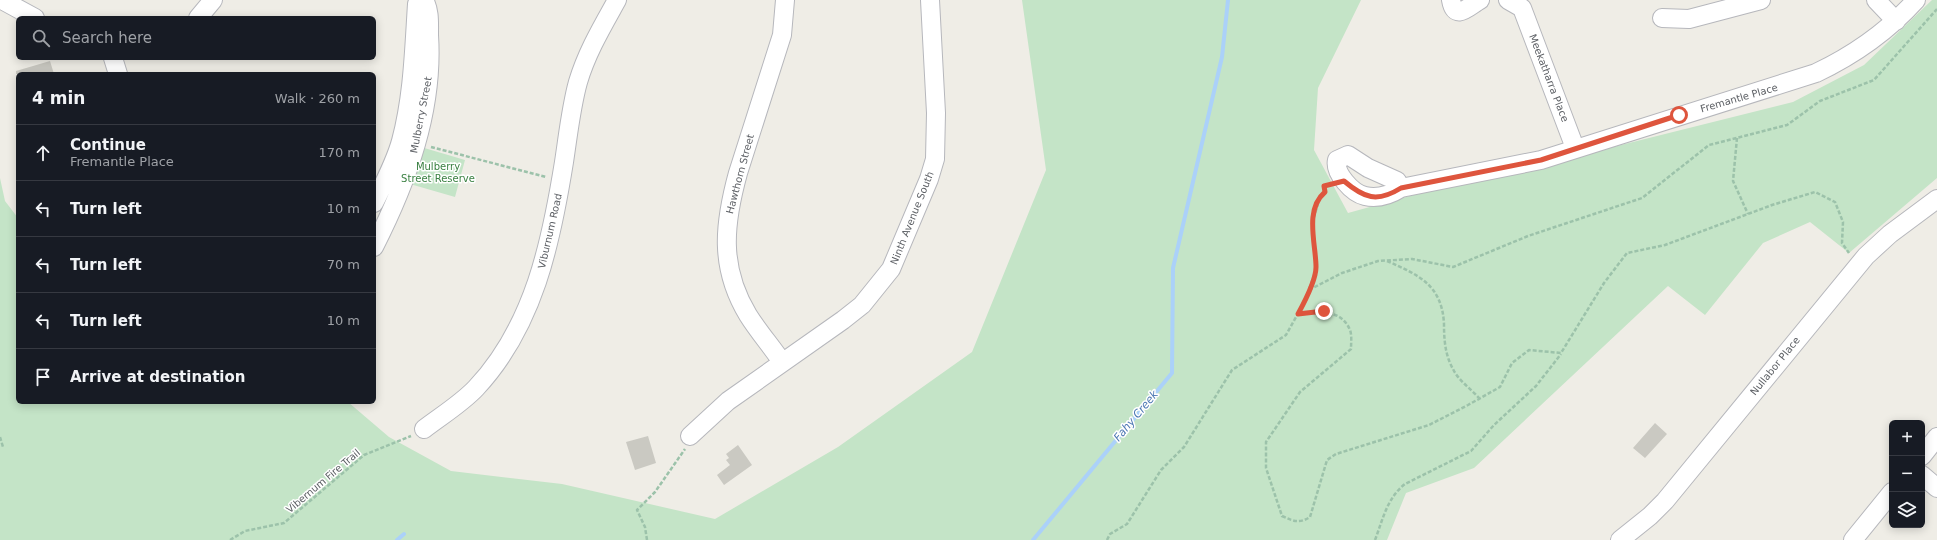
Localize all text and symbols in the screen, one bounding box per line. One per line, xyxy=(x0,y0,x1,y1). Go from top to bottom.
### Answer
search box xyxy=(16,16,376,60)
icon: search xyxy=(30,27,52,49)
text: Search here xyxy=(62,29,152,47)
street label: Meekatharra Place xyxy=(1527,33,1571,123)
street label: Mulberry Street xyxy=(408,76,434,154)
street label: Fremantle Place xyxy=(1699,82,1779,114)
text: 4 min xyxy=(32,88,85,108)
text: Walk · 260 m xyxy=(275,91,360,106)
route start xyxy=(1670,106,1688,124)
street label: Hawthorn Street xyxy=(724,133,756,215)
text: Continue xyxy=(70,136,146,154)
icon: ahead xyxy=(32,142,54,164)
text: 170 m xyxy=(318,145,360,160)
text: Fremantle Place xyxy=(70,154,174,169)
park label: Mulberry Street Reserve xyxy=(401,161,475,184)
street label: Ninth Avenue South xyxy=(888,170,936,266)
street label: Viburnum Road xyxy=(536,192,564,270)
icon: left xyxy=(32,198,54,220)
text: Turn left xyxy=(70,200,142,218)
text: 10 m xyxy=(327,201,360,216)
icon: left xyxy=(32,254,54,276)
text: Turn left xyxy=(70,256,142,274)
text: 70 m xyxy=(327,257,360,272)
route end xyxy=(1315,302,1333,320)
icon: left xyxy=(32,310,54,332)
text: Turn left xyxy=(70,312,142,330)
text: 10 m xyxy=(327,313,360,328)
street label: Nullabor Place xyxy=(1748,335,1802,397)
icon: arrive xyxy=(32,366,54,388)
text: Arrive at destination xyxy=(70,368,245,386)
water label: Fahy Creek xyxy=(1111,388,1161,444)
map controls xyxy=(1889,420,1925,528)
button: + xyxy=(1889,420,1925,456)
street label: Vibernum Fire Trail xyxy=(284,447,362,515)
button: − xyxy=(1889,456,1925,492)
button: layers xyxy=(1889,492,1925,528)

